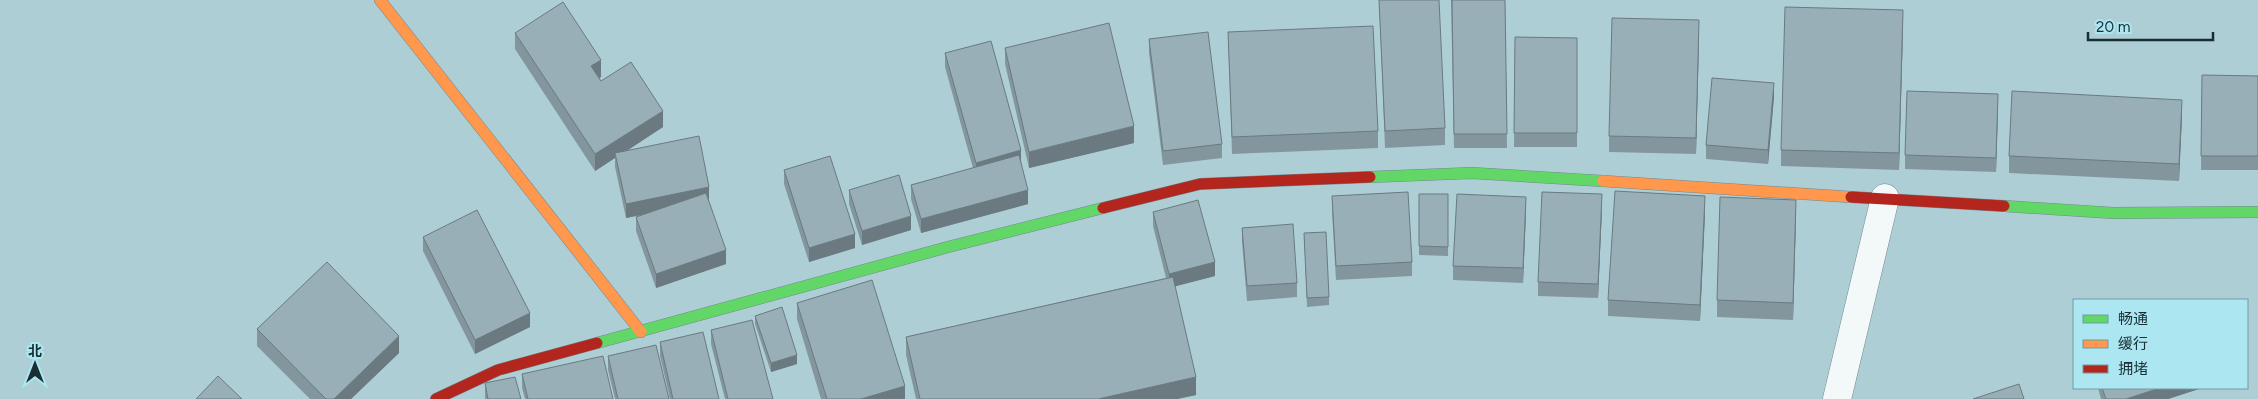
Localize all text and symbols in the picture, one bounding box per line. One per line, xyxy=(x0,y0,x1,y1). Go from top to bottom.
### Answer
scale bar xyxy=(2088,10,2213,42)
text: 20 m xyxy=(2096,18,2130,36)
legend xyxy=(2073,299,2248,389)
text: 畅通 xyxy=(2118,310,2148,328)
text: 缓行 xyxy=(2118,335,2148,353)
north arrow xyxy=(10,339,60,389)
text: 北 xyxy=(28,343,42,360)
text: 拥堵 xyxy=(2118,360,2148,378)

